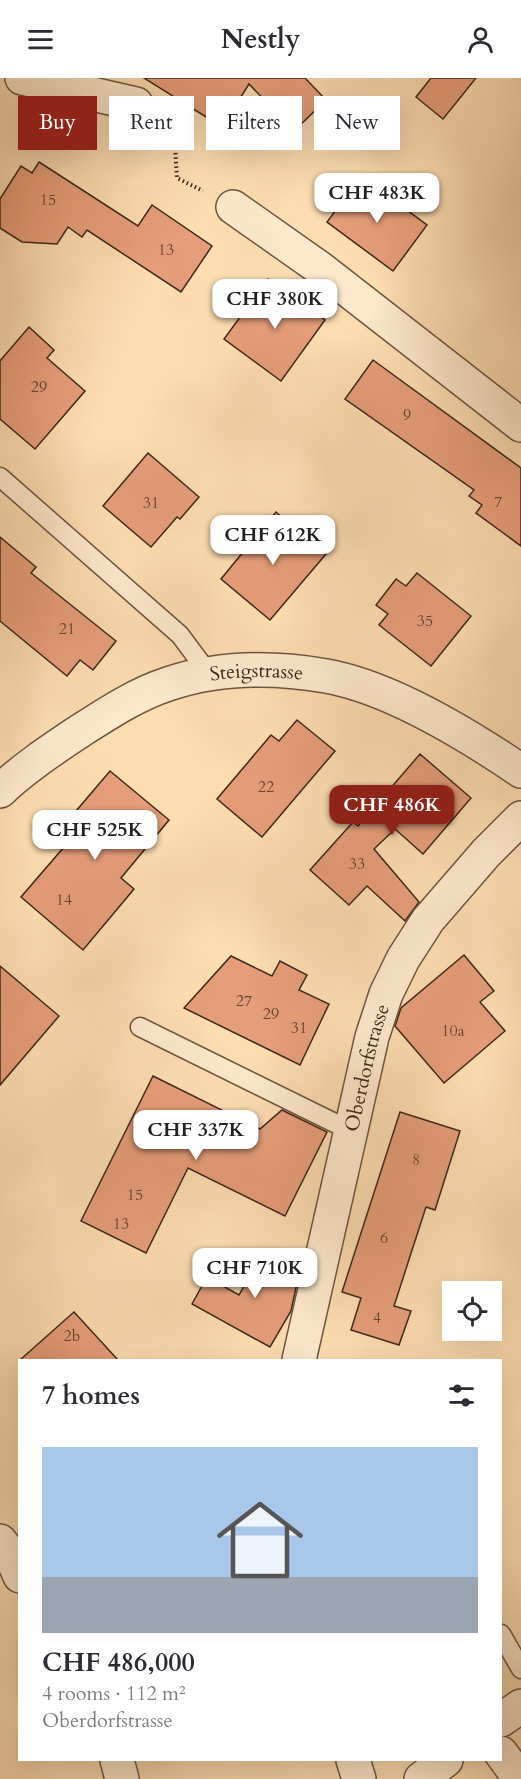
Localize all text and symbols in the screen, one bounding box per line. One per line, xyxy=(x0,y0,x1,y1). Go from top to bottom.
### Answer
text: Nestly xyxy=(221,21,300,58)
icon: menu xyxy=(24,23,57,56)
icon: person xyxy=(464,23,497,56)
chip: Buy xyxy=(18,96,97,150)
chip: Rent xyxy=(109,96,194,150)
chip: Filters xyxy=(206,96,302,150)
chip: New xyxy=(314,96,400,150)
pin: CHF 483K xyxy=(315,173,439,224)
text: CHF 483K xyxy=(328,179,426,206)
house number: 15 xyxy=(40,189,56,211)
house number: 13 xyxy=(158,239,174,261)
pin: CHF 380K xyxy=(213,279,337,330)
text: CHF 380K xyxy=(226,285,324,312)
house number: 29 xyxy=(31,376,47,398)
house number: 9 xyxy=(403,404,411,426)
house number: 7 xyxy=(494,491,502,513)
house number: 31 xyxy=(143,492,159,514)
pin: CHF 612K xyxy=(211,515,335,566)
text: CHF 612K xyxy=(224,521,322,548)
house number: 35 xyxy=(417,610,433,632)
house number: 21 xyxy=(59,618,75,640)
street label: Steigstrasse xyxy=(208,657,305,688)
house number: 22 xyxy=(258,776,274,798)
pin: CHF 486K xyxy=(330,785,454,836)
text: CHF 486K xyxy=(343,791,441,818)
pin: CHF 525K xyxy=(33,810,157,861)
text: CHF 525K xyxy=(46,816,144,843)
house number: 33 xyxy=(349,853,365,875)
house number: 14 xyxy=(56,889,72,911)
house number: 27 xyxy=(236,990,252,1012)
street label: Oberdorfstrasse xyxy=(338,1000,396,1134)
house number: 29 xyxy=(263,1003,279,1025)
house number: 31 xyxy=(291,1017,307,1039)
house number: 10a xyxy=(441,1020,465,1042)
pin: CHF 337K xyxy=(134,1110,258,1161)
text: CHF 337K xyxy=(147,1116,245,1143)
house number: 8 xyxy=(412,1149,420,1171)
house number: 15 xyxy=(127,1184,143,1206)
house number: 13 xyxy=(113,1213,129,1235)
house number: 6 xyxy=(380,1227,388,1249)
pin: CHF 710K xyxy=(193,1248,317,1299)
text: CHF 710K xyxy=(206,1254,304,1281)
map controls xyxy=(442,1281,502,1341)
button: locate xyxy=(442,1281,502,1341)
house number: 4 xyxy=(373,1307,381,1329)
house number: 2b xyxy=(64,1325,80,1347)
text: 7 homes xyxy=(42,1378,140,1413)
icon: filters xyxy=(445,1379,478,1412)
icon: home xyxy=(206,1486,314,1594)
text: CHF 486,000 xyxy=(42,1645,195,1680)
text: 4 rooms · 112 m² xyxy=(42,1680,186,1707)
text: Oberdorfstrasse xyxy=(42,1707,173,1734)

